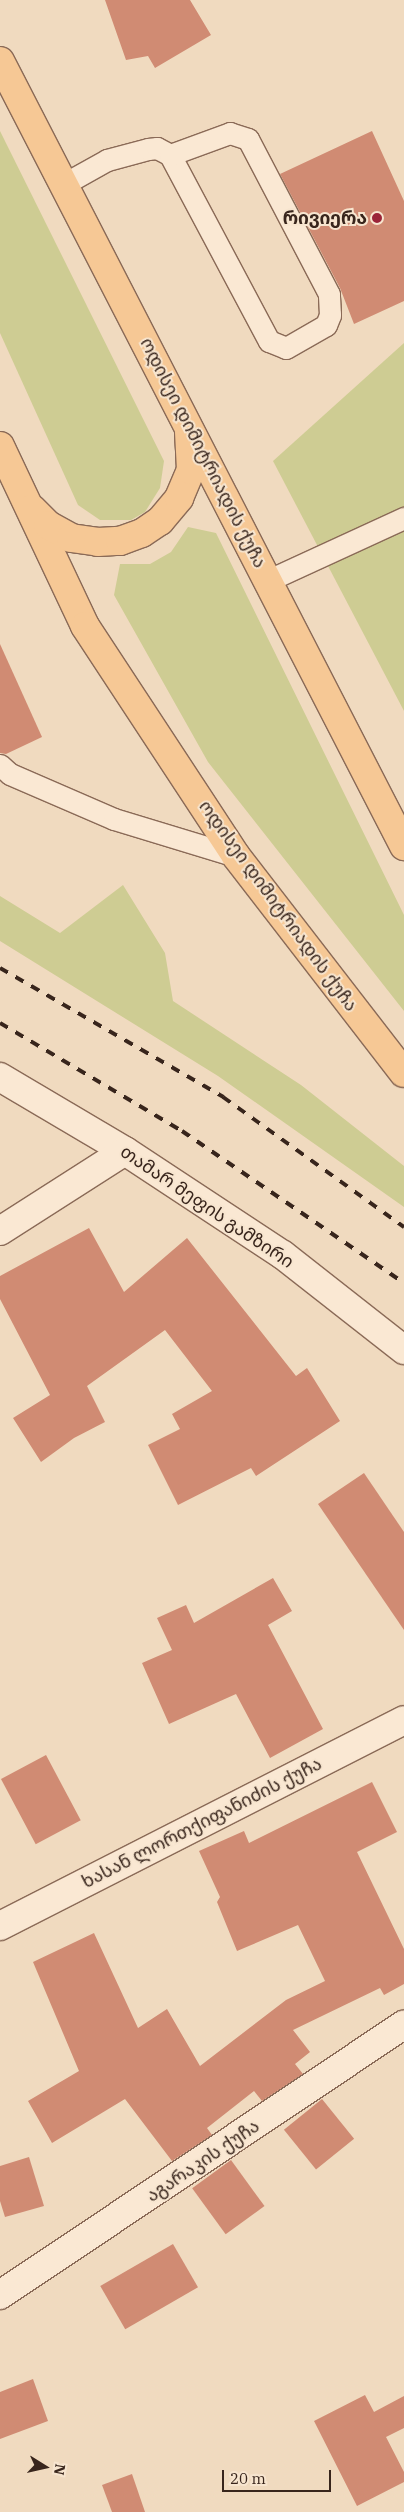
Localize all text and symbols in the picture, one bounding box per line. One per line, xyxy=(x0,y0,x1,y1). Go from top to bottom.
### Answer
place label: რივიერა xyxy=(283,207,367,229)
marker: რივიერა xyxy=(371,212,383,224)
street label: ოდისეი დიმიტრიადის ქუჩა xyxy=(135,334,271,572)
street label: ოდისეი დიმიტრიადის ქუჩა xyxy=(194,796,362,1016)
street label: თამარ მეფის გამზირი xyxy=(116,1141,298,1273)
street label: ხასან ლორთქიფანიძის ქუჩა xyxy=(78,1753,326,1893)
street label: აგარაკის ქუჩა xyxy=(142,2115,264,2207)
north arrow xyxy=(20,2442,70,2492)
scale bar xyxy=(224,2460,333,2492)
text: N xyxy=(50,2463,70,2477)
text: 20 m xyxy=(230,2469,266,2488)

